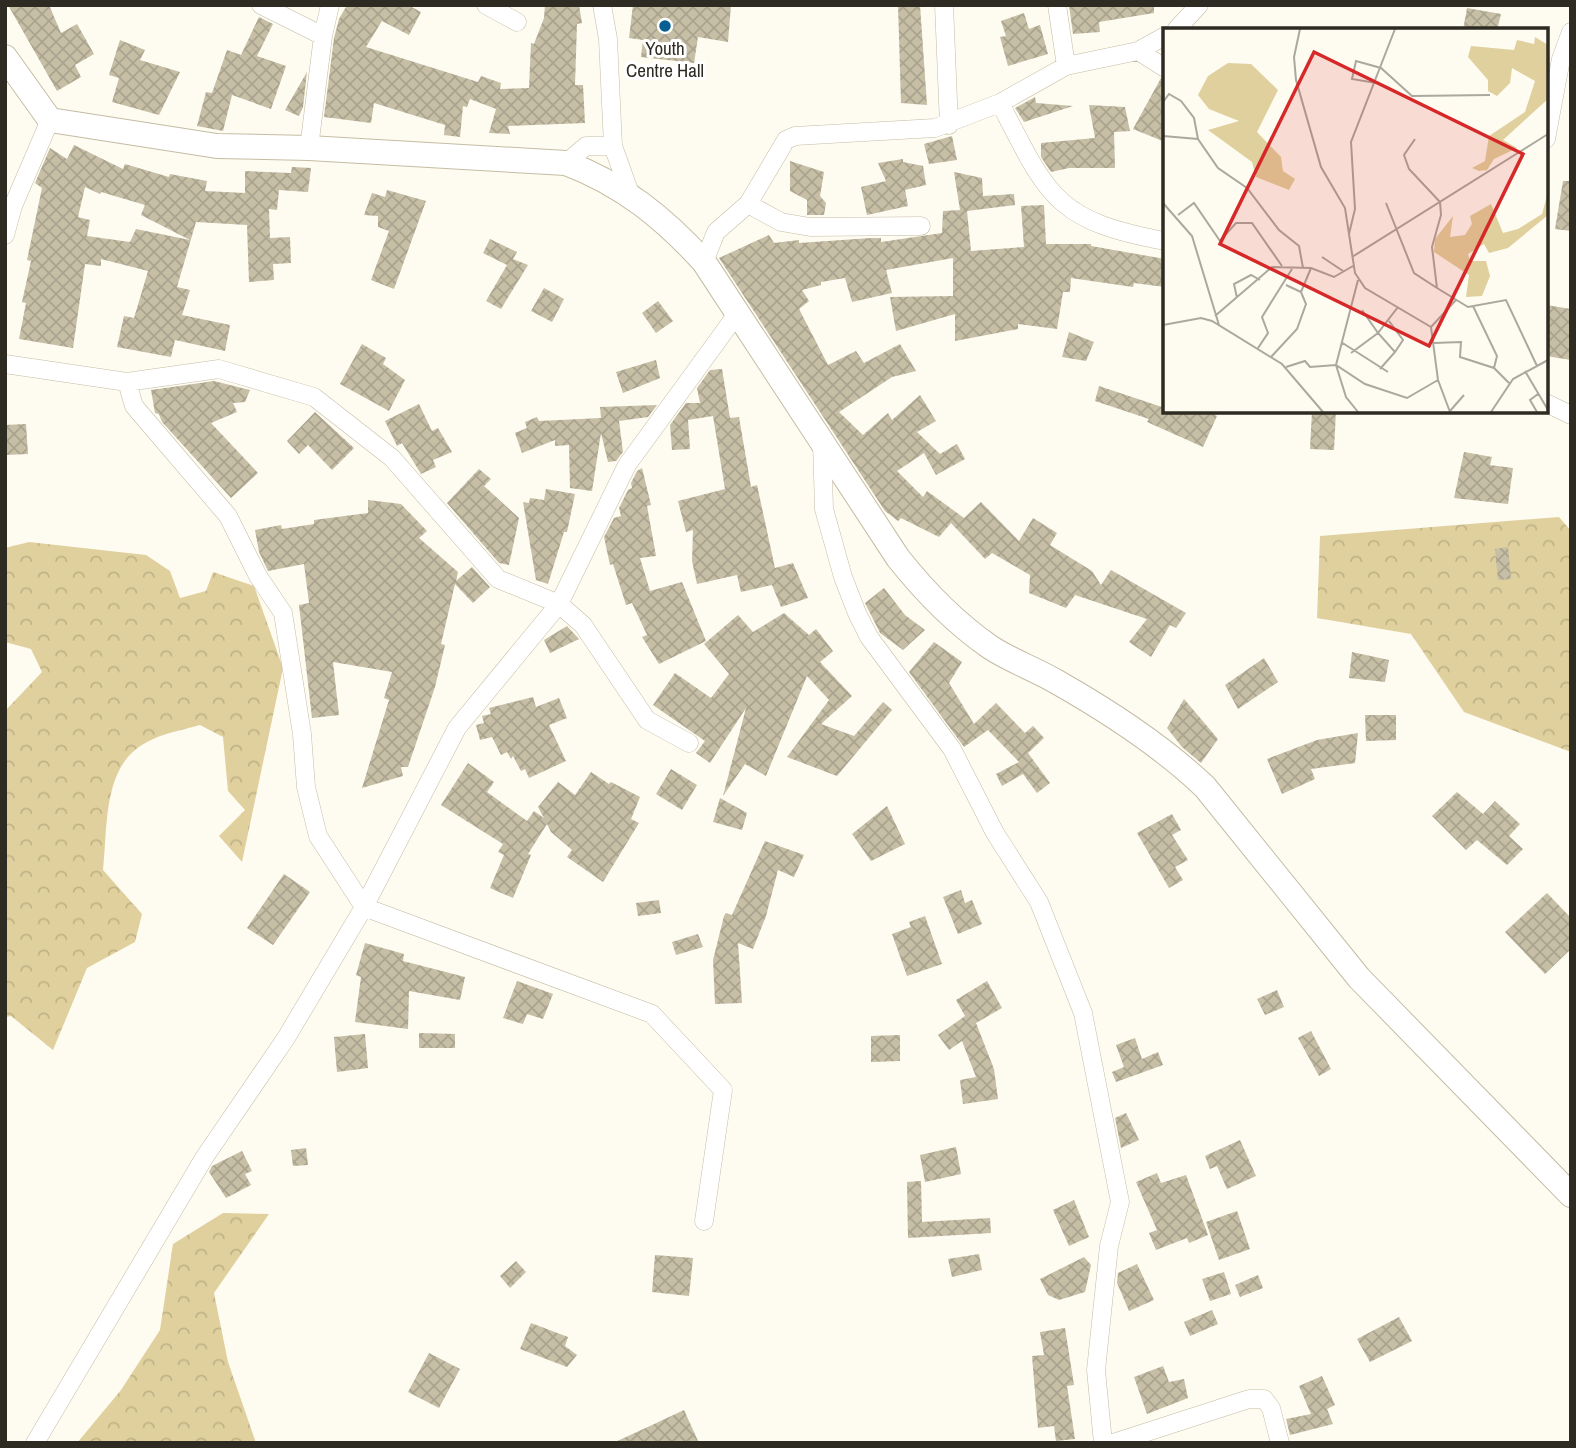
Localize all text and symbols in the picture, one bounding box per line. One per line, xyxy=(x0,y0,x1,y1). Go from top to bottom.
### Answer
marker: Youth Centre Hall xyxy=(657,18,673,34)
inset map xyxy=(1163,28,1548,413)
place label: Youth Centre Hall xyxy=(626,35,704,83)

